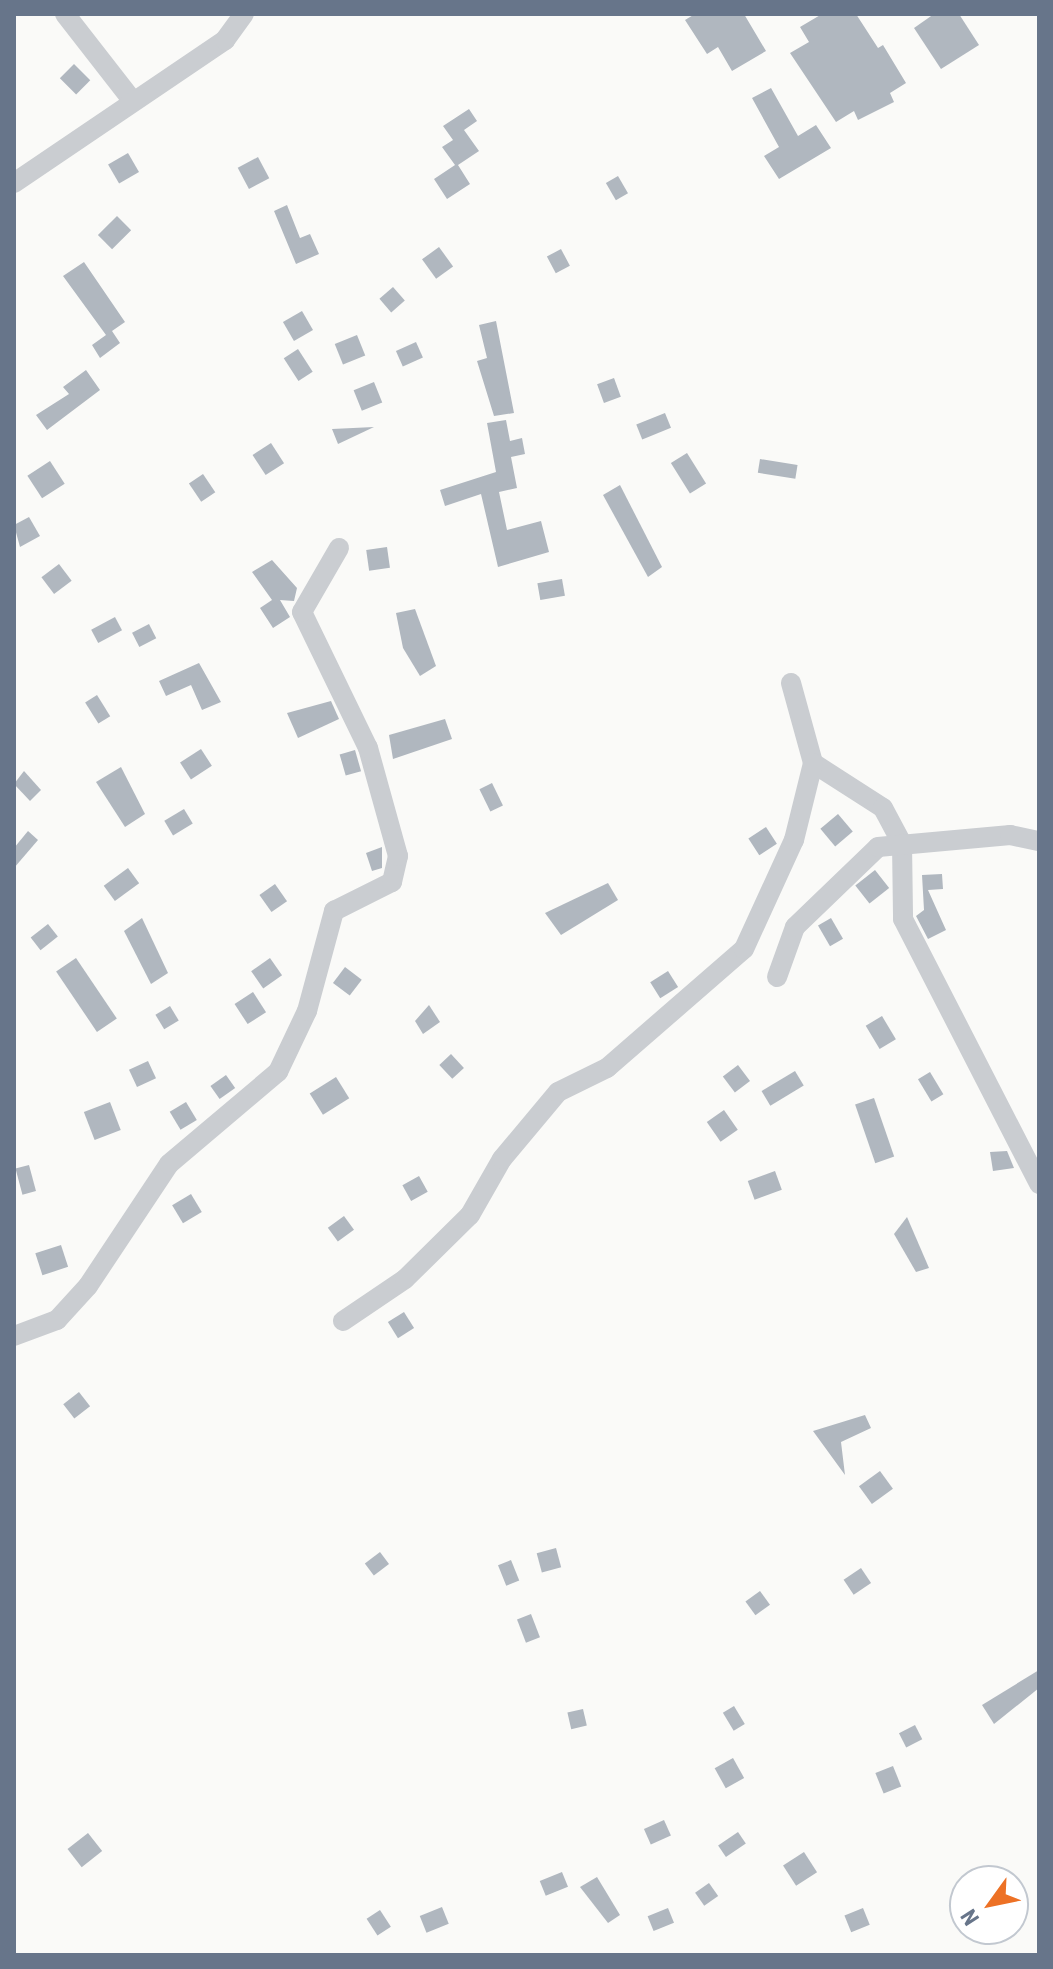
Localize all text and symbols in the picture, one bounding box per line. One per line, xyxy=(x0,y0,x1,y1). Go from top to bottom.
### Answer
north arrow xyxy=(949,1865,1029,1945)
text: N xyxy=(956,1905,984,1930)

